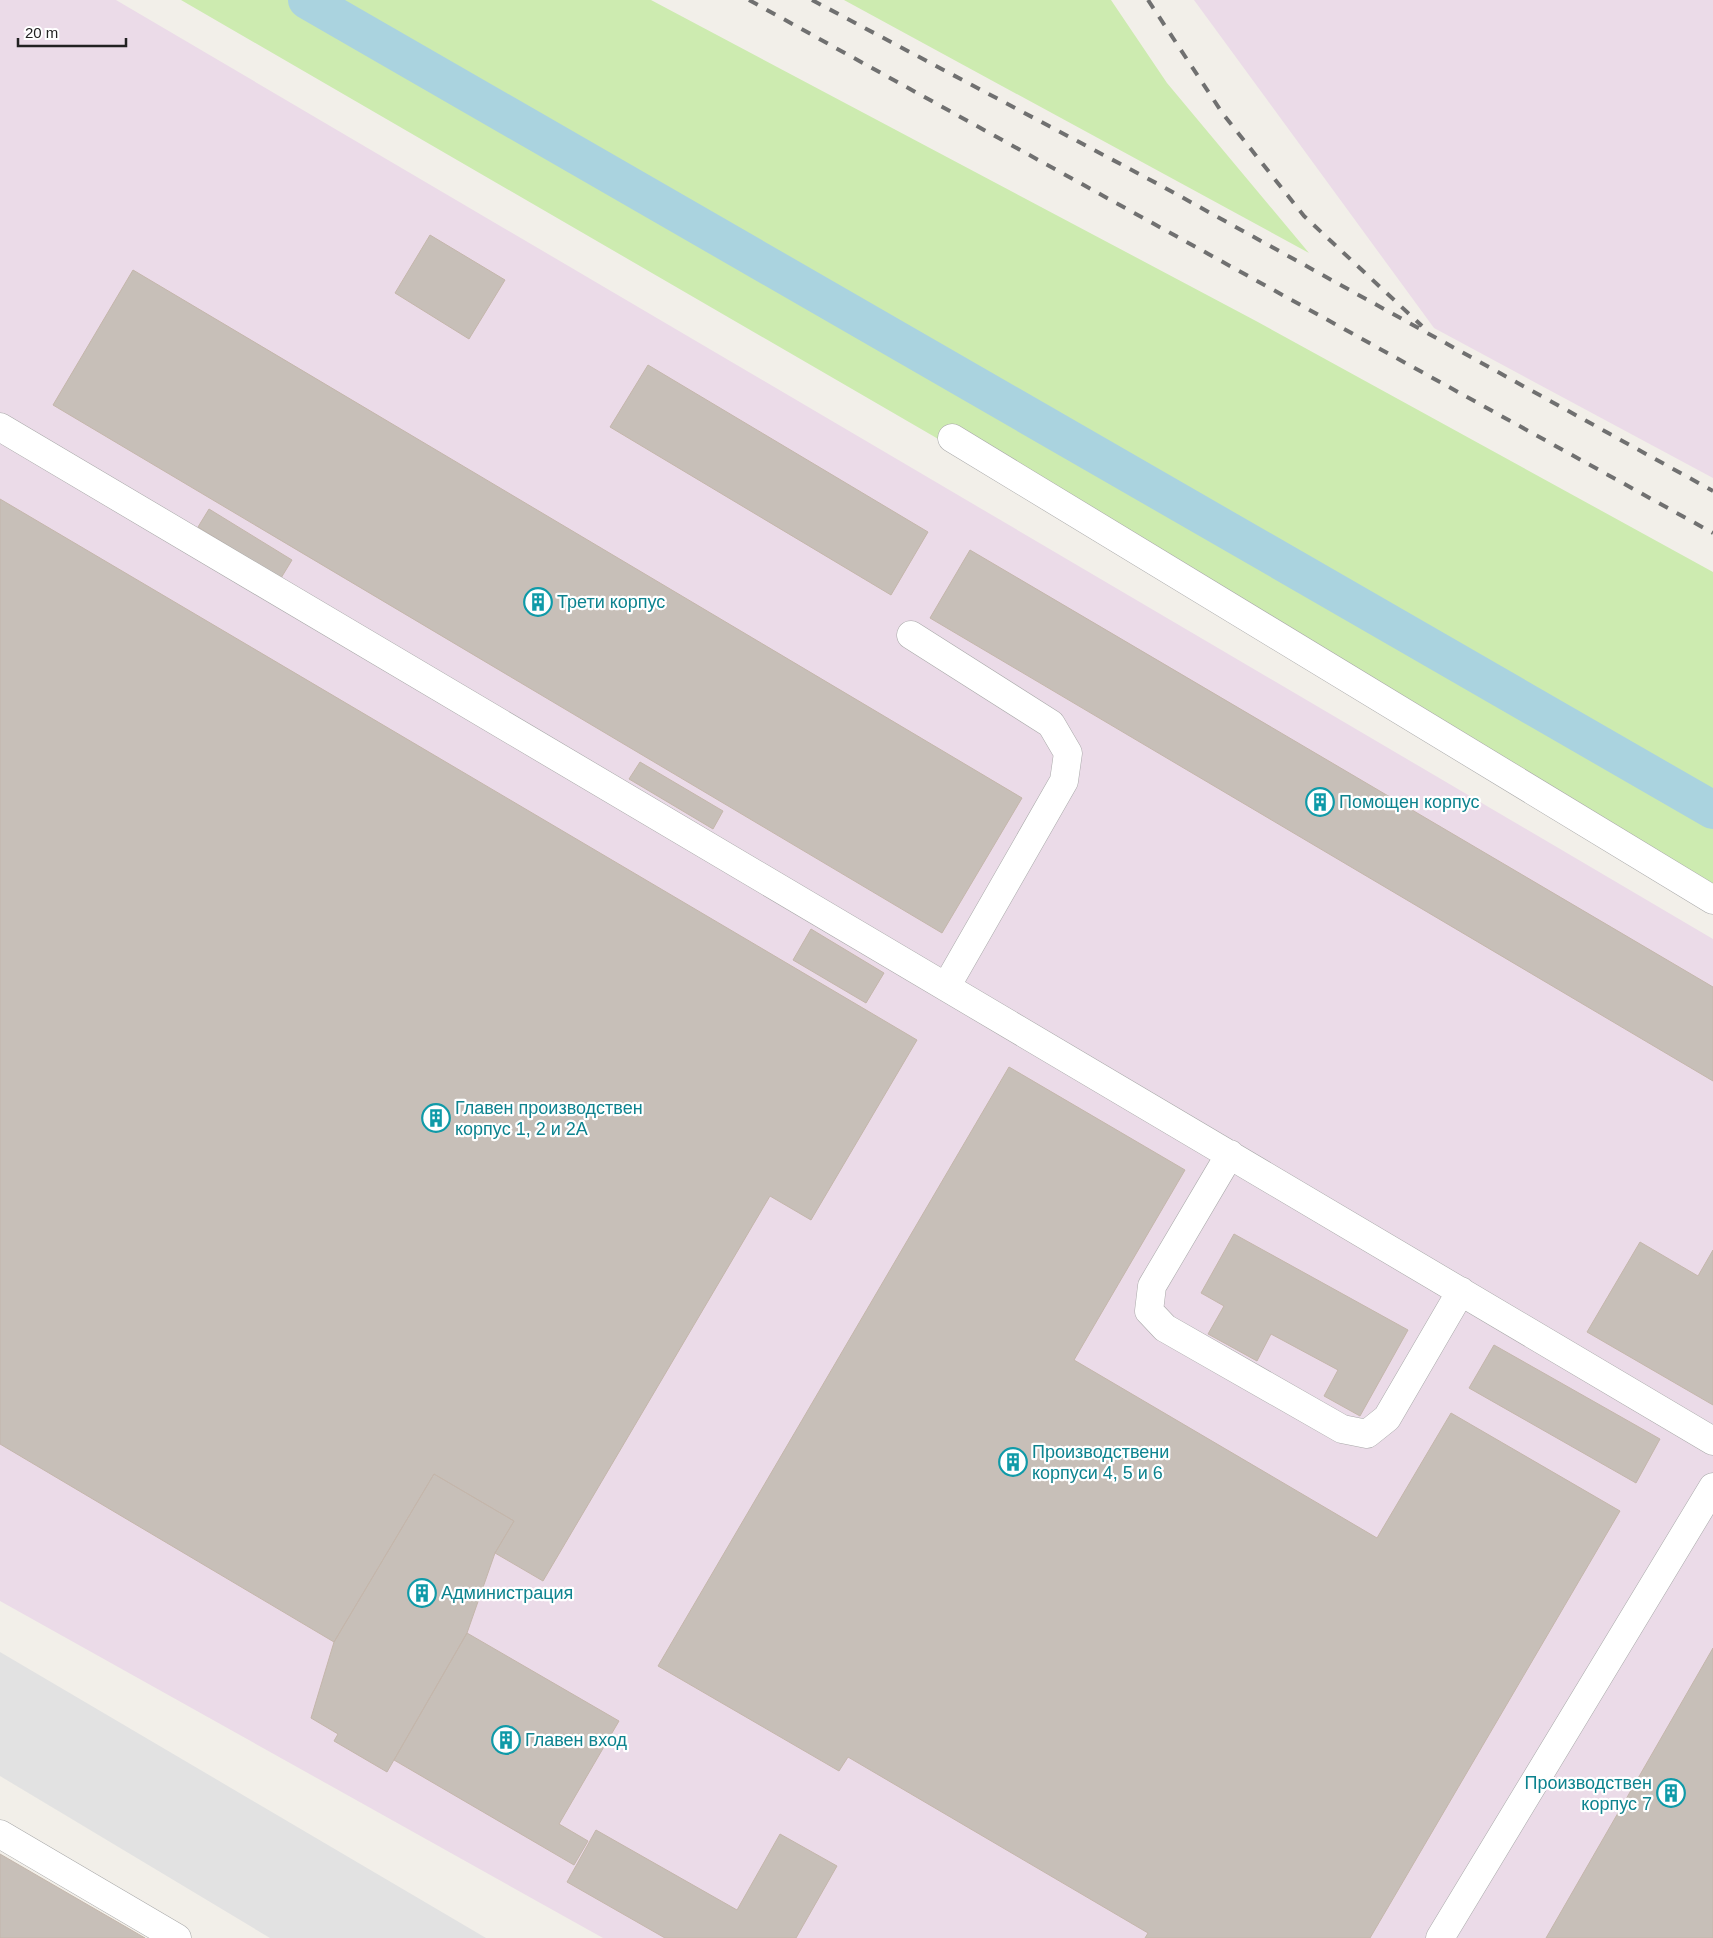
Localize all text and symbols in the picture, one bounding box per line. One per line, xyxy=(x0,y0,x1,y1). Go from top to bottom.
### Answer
scale bar xyxy=(18,15,125,47)
text: 20 m xyxy=(25,24,58,41)
building icon: Трети корпус xyxy=(523,587,553,617)
place label: Трети корпус xyxy=(557,592,665,612)
building icon: Помощен корпус xyxy=(1305,787,1335,817)
place label: Помощен корпус xyxy=(1339,792,1480,812)
place label: Главен производствен корпус 1, 2 и 2А xyxy=(455,1098,643,1139)
building icon: Главен производствен корпус 1, 2 и 2А xyxy=(421,1103,451,1133)
place label: Производствени корпуси 4, 5 и 6 xyxy=(1032,1442,1169,1483)
building icon: Производствени корпуси 4, 5 и 6 xyxy=(998,1447,1028,1477)
building icon: Администрация xyxy=(407,1578,437,1608)
place label: Администрация xyxy=(441,1583,573,1603)
building icon: Главен вход xyxy=(491,1725,521,1755)
place label: Главен вход xyxy=(525,1730,628,1750)
place label: Производствeн корпус 7 xyxy=(1524,1773,1652,1814)
building icon: Производствeн корпус 7 xyxy=(1656,1778,1686,1808)

